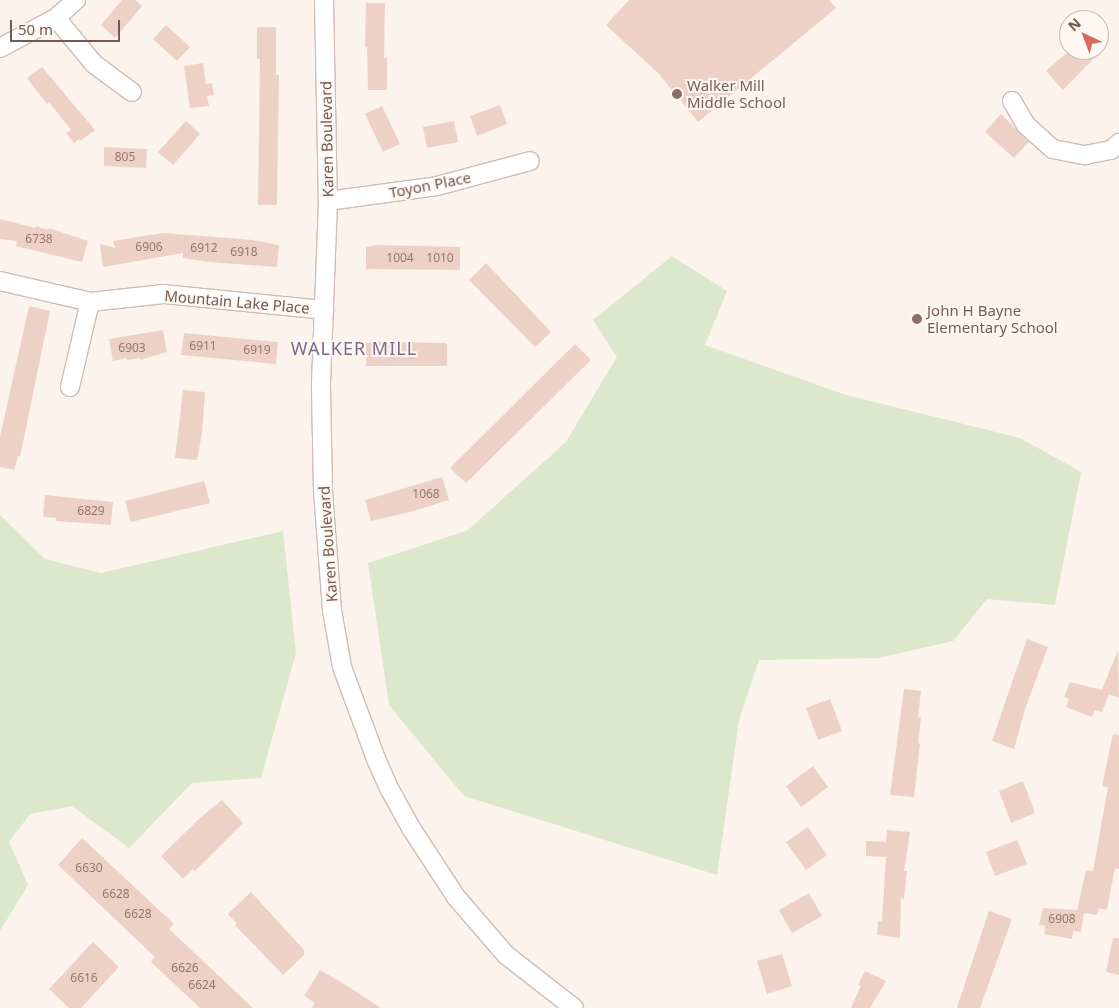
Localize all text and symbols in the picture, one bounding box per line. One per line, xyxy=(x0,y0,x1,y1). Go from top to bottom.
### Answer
scale bar xyxy=(12,10,122,42)
north arrow xyxy=(1059,10,1109,60)
text: N xyxy=(1063,14,1085,35)
text: 50 m xyxy=(18,19,53,39)
place label: Walker Mill Middle School xyxy=(687,76,786,111)
street label: Karen Boulevard xyxy=(317,81,337,197)
marker: Walker Mill Middle School xyxy=(671,88,683,100)
house number: 805 xyxy=(115,150,135,164)
street label: Toyon Place xyxy=(388,168,472,202)
house number: 6738 xyxy=(25,232,53,246)
house number: 6906 xyxy=(135,240,163,254)
house number: 6912 xyxy=(190,241,218,255)
house number: 6918 xyxy=(230,245,258,259)
house number: 1004 xyxy=(386,251,414,265)
house number: 1010 xyxy=(426,251,454,265)
street label: Mountain Lake Place xyxy=(164,287,310,317)
place label: John H Bayne Elementary School xyxy=(927,301,1058,336)
marker: John H Bayne Elementary School xyxy=(911,313,923,325)
district label: WALKER MILL xyxy=(289,337,419,359)
house number: 6911 xyxy=(189,339,217,353)
house number: 6903 xyxy=(118,341,146,355)
house number: 6919 xyxy=(243,343,271,357)
street label: Karen Boulevard xyxy=(315,485,341,603)
house number: 1068 xyxy=(412,487,440,501)
house number: 6829 xyxy=(77,504,105,518)
house number: 6630 xyxy=(75,861,103,875)
house number: 6628 xyxy=(102,887,130,901)
house number: 6628 xyxy=(124,907,152,921)
house number: 6908 xyxy=(1048,912,1076,926)
house number: 6626 xyxy=(171,961,199,975)
house number: 6616 xyxy=(70,971,98,985)
house number: 6624 xyxy=(188,978,216,992)

